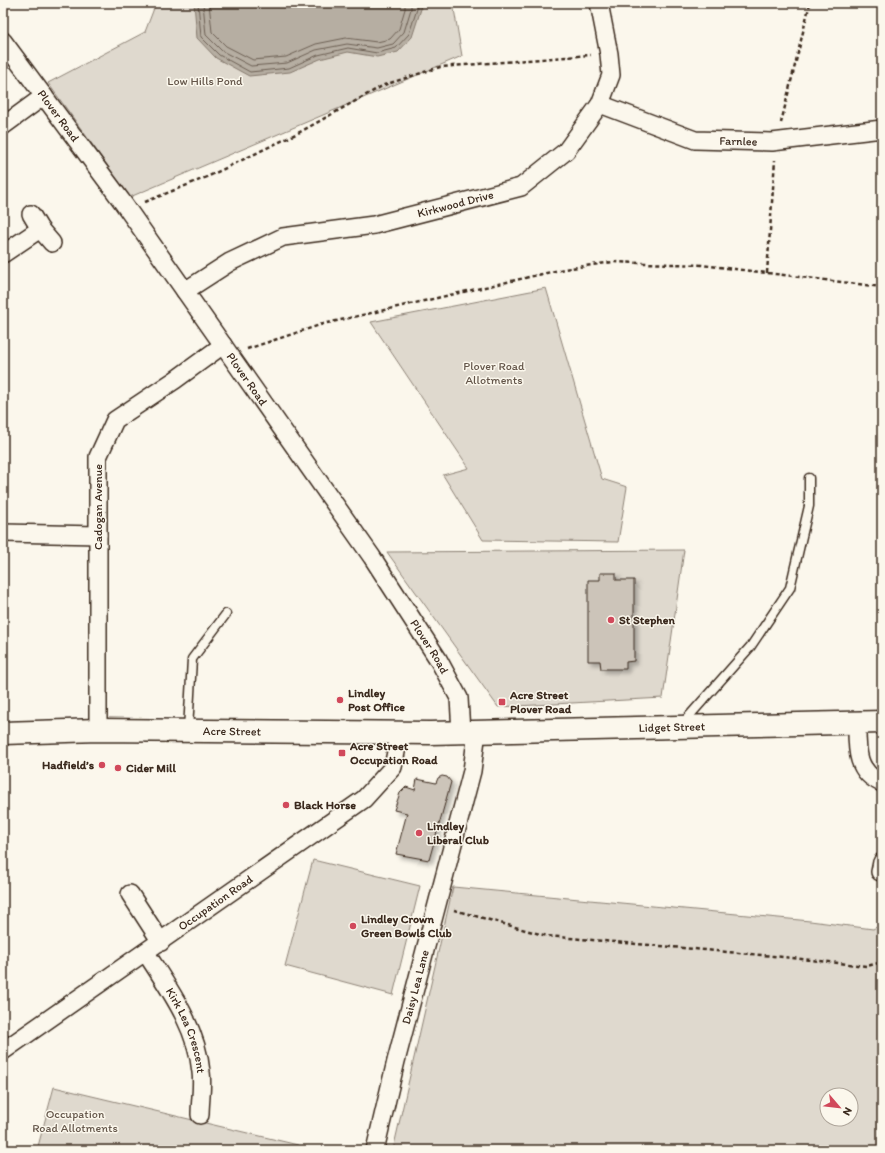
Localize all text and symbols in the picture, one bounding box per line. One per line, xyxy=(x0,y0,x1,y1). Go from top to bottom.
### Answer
park label: Low Hills Pond xyxy=(167,74,243,88)
street label: Plover Road xyxy=(35,87,83,145)
street label: Farnlee xyxy=(719,134,758,149)
street label: Kirkwood Drive xyxy=(416,187,495,221)
street label: Plover Road xyxy=(224,350,271,409)
park label: Plover Road Allotments xyxy=(463,359,525,387)
street label: Cadogan Avenue xyxy=(91,464,105,550)
place label: St Stephen xyxy=(619,613,675,628)
marker: St Stephen xyxy=(606,615,616,625)
street label: Plover Road xyxy=(407,617,452,677)
place label: Lindley Post Office xyxy=(348,686,405,714)
place label: Acre Street Plover Road xyxy=(509,688,572,716)
marker: Lindley Post Office xyxy=(335,695,345,705)
marker: Acre Street Plover Road xyxy=(497,697,507,707)
street label: Lidget Street xyxy=(638,719,706,735)
street label: Acre Street xyxy=(203,724,262,738)
place label: Acre Street Occupation Road xyxy=(349,739,438,768)
marker: Acre Street Occupation Road xyxy=(337,748,347,758)
place label: Hadfield’s xyxy=(42,758,95,772)
marker: Hadfield’s xyxy=(97,760,107,770)
place label: Cider Mill xyxy=(126,761,176,775)
marker: Cider Mill xyxy=(113,763,123,773)
place label: Black Horse xyxy=(294,798,356,812)
marker: Black Horse xyxy=(281,800,291,810)
place label: Lindley Liberal Club xyxy=(427,819,489,847)
marker: Lindley Liberal Club xyxy=(414,828,424,838)
street label: Occupation Road xyxy=(175,872,256,934)
place label: Lindley Crown Green Bowls Club xyxy=(361,912,452,940)
marker: Lindley Crown Green Bowls Club xyxy=(348,921,358,931)
street label: Daisy Lea Lane xyxy=(399,948,432,1026)
street label: Kirk Lea Crescent xyxy=(163,985,208,1074)
north arrow xyxy=(819,1087,859,1127)
text: N xyxy=(840,1105,855,1118)
park label: Occupation Road Allotments xyxy=(32,1107,118,1135)

